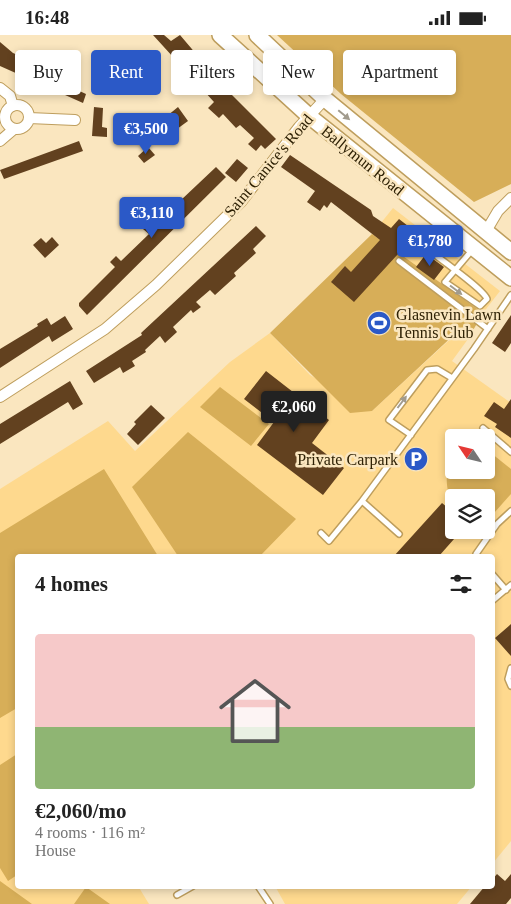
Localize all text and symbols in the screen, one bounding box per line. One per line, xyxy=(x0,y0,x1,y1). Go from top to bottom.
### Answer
text: 16:48 xyxy=(25,7,69,28)
chip: Buy xyxy=(15,50,81,95)
chip: Rent xyxy=(91,50,161,95)
chip: Filters xyxy=(171,50,253,95)
chip: New xyxy=(263,50,333,95)
chip: Apartment xyxy=(343,50,456,95)
one-way arrow xyxy=(337,110,350,121)
street label: Saint Canice's Road xyxy=(221,111,316,220)
pin: €3,500 xyxy=(105,113,187,155)
text: €3,500 xyxy=(124,120,168,137)
street label: Ballymun Road xyxy=(318,122,407,200)
pin: €3,110 xyxy=(111,197,193,239)
text: €3,110 xyxy=(130,204,174,221)
pin: €1,780 xyxy=(389,225,471,267)
text: €1,780 xyxy=(408,232,452,249)
one-way arrow xyxy=(449,285,463,295)
place label: Glasnevin Lawn Tennis Club xyxy=(396,306,501,341)
sports icon: Glasnevin Lawn Tennis Club xyxy=(366,310,392,336)
pin: €2,060 xyxy=(253,391,335,433)
one-way arrow xyxy=(397,395,407,409)
text: €2,060 xyxy=(272,398,316,415)
north arrow xyxy=(445,429,495,479)
map controls xyxy=(445,429,495,539)
parking icon: Private Carpark xyxy=(403,446,429,472)
place label: Private Carpark xyxy=(297,451,398,469)
button: layers xyxy=(445,489,495,539)
icon: filters xyxy=(447,570,475,598)
text: 4 homes xyxy=(35,572,108,596)
icon: home xyxy=(210,666,300,756)
text: €2,060/mo xyxy=(35,799,127,823)
text: 4 rooms · 116 m² xyxy=(35,824,145,841)
text: House xyxy=(35,842,76,859)

